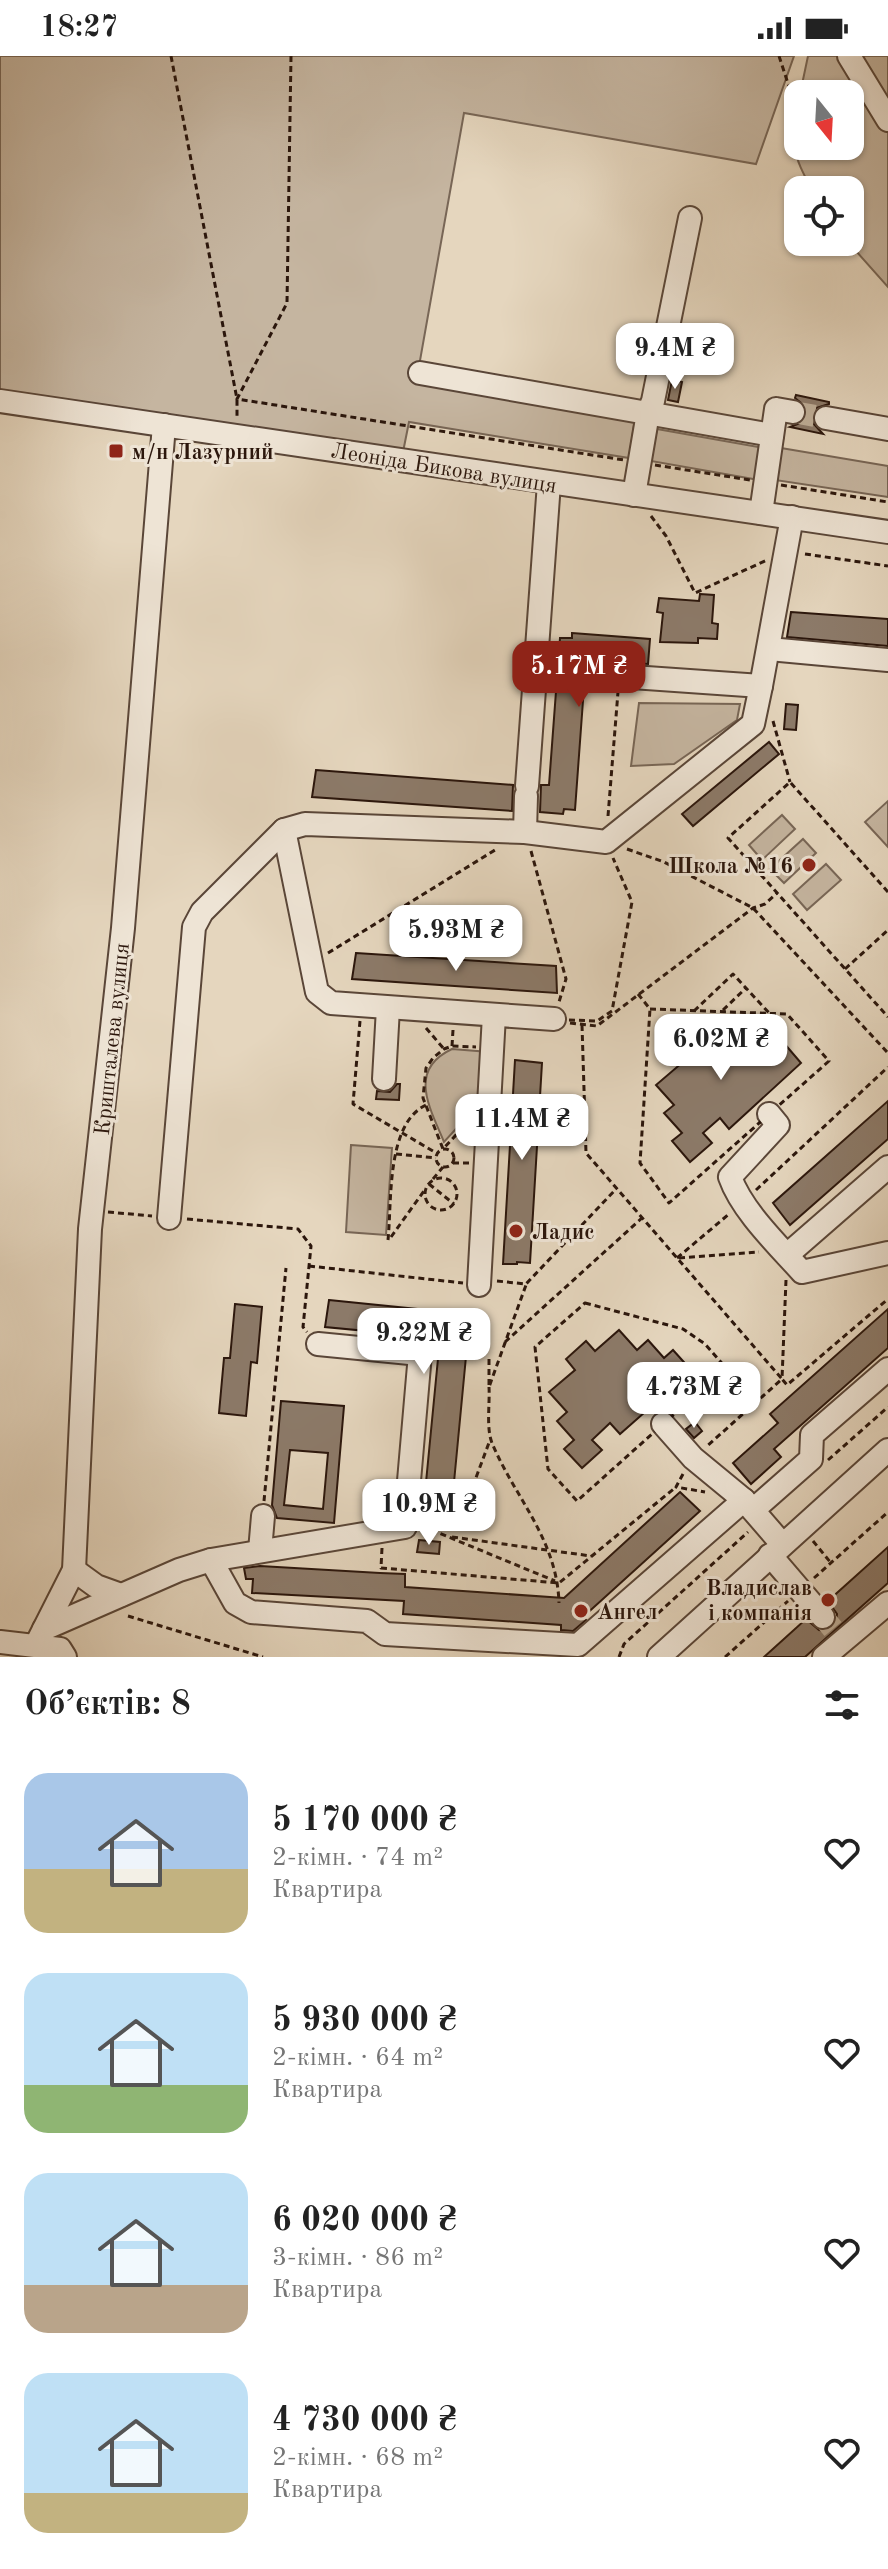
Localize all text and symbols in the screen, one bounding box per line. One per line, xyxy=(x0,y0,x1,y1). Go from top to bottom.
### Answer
text: 18:27 xyxy=(40,13,118,43)
north arrow xyxy=(784,80,864,160)
map controls xyxy=(784,80,864,256)
button: locate xyxy=(784,176,864,256)
pin: 9.4M ₴ xyxy=(610,323,740,391)
text: 9.4M ₴ xyxy=(634,336,716,362)
street label: Леоніда Бикова вулиця xyxy=(329,440,558,498)
marker: м/н Лазурний xyxy=(107,442,125,460)
place label: м/н Лазурний xyxy=(132,442,274,464)
pin: 5.17M ₴ xyxy=(505,641,653,709)
text: 5.17M ₴ xyxy=(530,654,628,680)
place label: Школа №16 xyxy=(668,856,793,878)
marker: Школа №16 xyxy=(800,856,818,874)
pin: 5.93M ₴ xyxy=(382,905,530,973)
text: 5.93M ₴ xyxy=(407,918,505,944)
street label: Кришталева вулиця xyxy=(92,942,134,1137)
pin: 6.02M ₴ xyxy=(647,1014,795,1082)
text: 6.02M ₴ xyxy=(672,1027,770,1053)
pin: 11.4M ₴ xyxy=(448,1094,596,1162)
text: 11.4M ₴ xyxy=(473,1107,571,1133)
marker: Ладис xyxy=(507,1222,525,1240)
place label: Ладис xyxy=(532,1222,595,1244)
pin: 9.22M ₴ xyxy=(350,1308,498,1376)
text: 9.22M ₴ xyxy=(375,1321,473,1347)
pin: 4.73M ₴ xyxy=(620,1362,768,1430)
text: 4.73M ₴ xyxy=(645,1375,743,1401)
pin: 10.9M ₴ xyxy=(355,1479,503,1547)
text: 10.9M ₴ xyxy=(380,1492,478,1518)
place label: Владислав і компанія xyxy=(706,1578,812,1625)
marker: Владислав і компанія xyxy=(819,1591,837,1609)
marker: Ангел xyxy=(572,1602,590,1620)
place label: Ангел xyxy=(597,1602,657,1624)
icon: filters xyxy=(820,1683,864,1727)
text: Об’єктів: 8 xyxy=(24,1688,191,1722)
text: 5 170 000 ₴ xyxy=(272,1804,457,1838)
icon: home xyxy=(88,1805,184,1901)
icon: heart xyxy=(820,1831,864,1875)
text: 2-кімн. · 74 m² xyxy=(272,1845,443,1871)
text: Квартира xyxy=(272,1877,382,1903)
text: 5 930 000 ₴ xyxy=(272,2004,457,2038)
icon: home xyxy=(88,2005,184,2101)
icon: heart xyxy=(820,2031,864,2075)
text: 2-кімн. · 64 m² xyxy=(272,2045,443,2071)
text: Квартира xyxy=(272,2077,382,2103)
text: 6 020 000 ₴ xyxy=(272,2204,457,2238)
icon: home xyxy=(88,2205,184,2301)
icon: heart xyxy=(820,2231,864,2275)
text: 3-кімн. · 86 m² xyxy=(272,2245,443,2271)
text: Квартира xyxy=(272,2277,382,2303)
text: 4 730 000 ₴ xyxy=(272,2404,457,2438)
icon: home xyxy=(88,2405,184,2501)
icon: heart xyxy=(820,2431,864,2475)
text: 2-кімн. · 68 m² xyxy=(272,2445,443,2471)
text: Квартира xyxy=(272,2477,382,2503)

